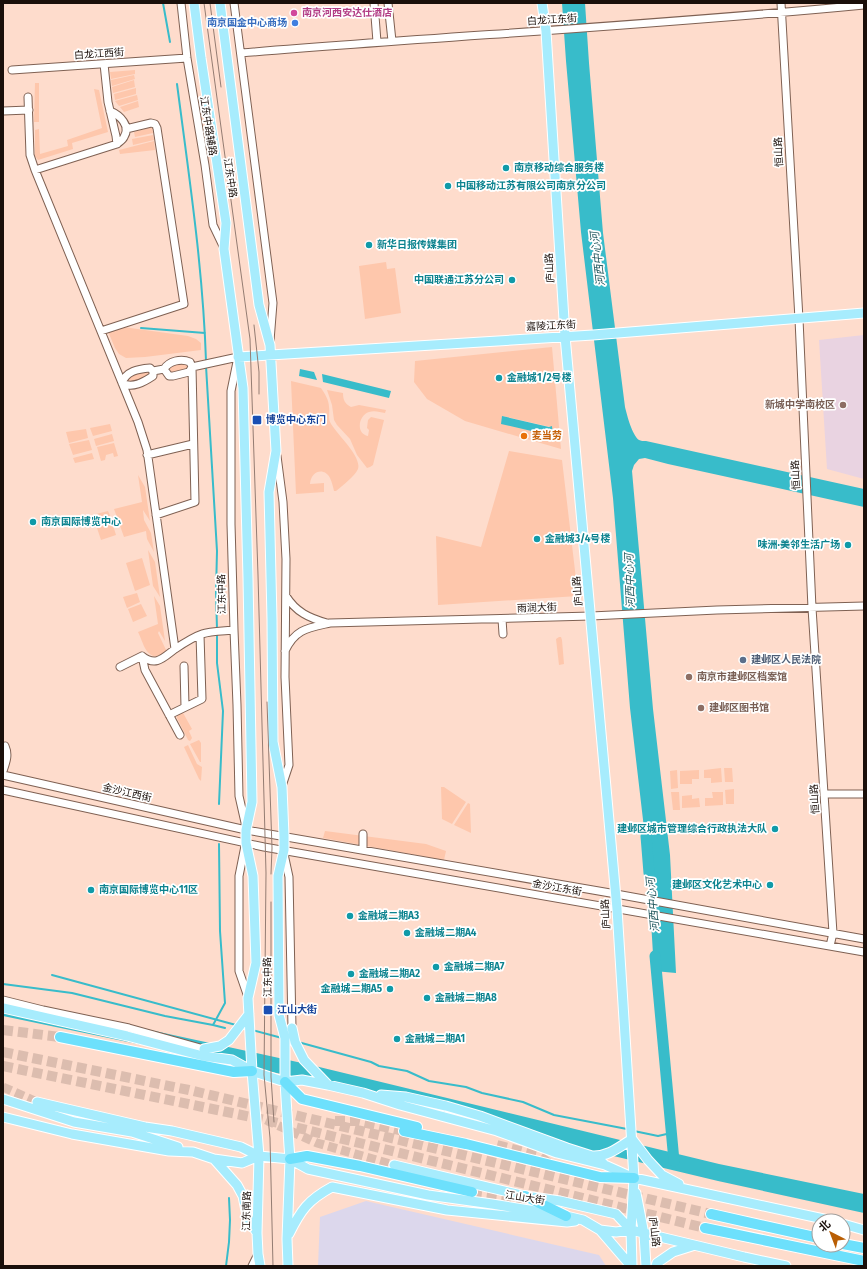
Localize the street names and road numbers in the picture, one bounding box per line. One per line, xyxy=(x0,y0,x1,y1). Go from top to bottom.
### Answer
street label: 白龙江东街 xyxy=(527,12,577,28)
street label: 白龙江西街 xyxy=(74,46,124,62)
street label: 江东中路辅路 xyxy=(197,95,219,157)
street label: 恒山路 xyxy=(772,137,786,167)
street label: 江东中路 xyxy=(221,157,239,199)
street label: 庐山路 xyxy=(543,253,557,283)
street label: 嘉陵江东街 xyxy=(526,319,576,333)
street label: 恒山路 xyxy=(789,460,803,490)
street label: 江东中路 xyxy=(216,574,228,614)
street label: 庐山路 xyxy=(571,576,585,606)
street label: 雨润大街 xyxy=(517,601,557,615)
street label: 金沙江西街 xyxy=(101,782,153,804)
street label: 恒山路 xyxy=(808,784,822,814)
street label: 金沙江东街 xyxy=(531,878,583,898)
street label: 庐山路 xyxy=(599,899,613,929)
street label: 江东中路 xyxy=(262,957,274,997)
street label: 江山大街 xyxy=(504,1189,546,1207)
street label: 江东南路 xyxy=(241,1191,253,1231)
street label: 庐山路 xyxy=(646,1216,662,1248)

